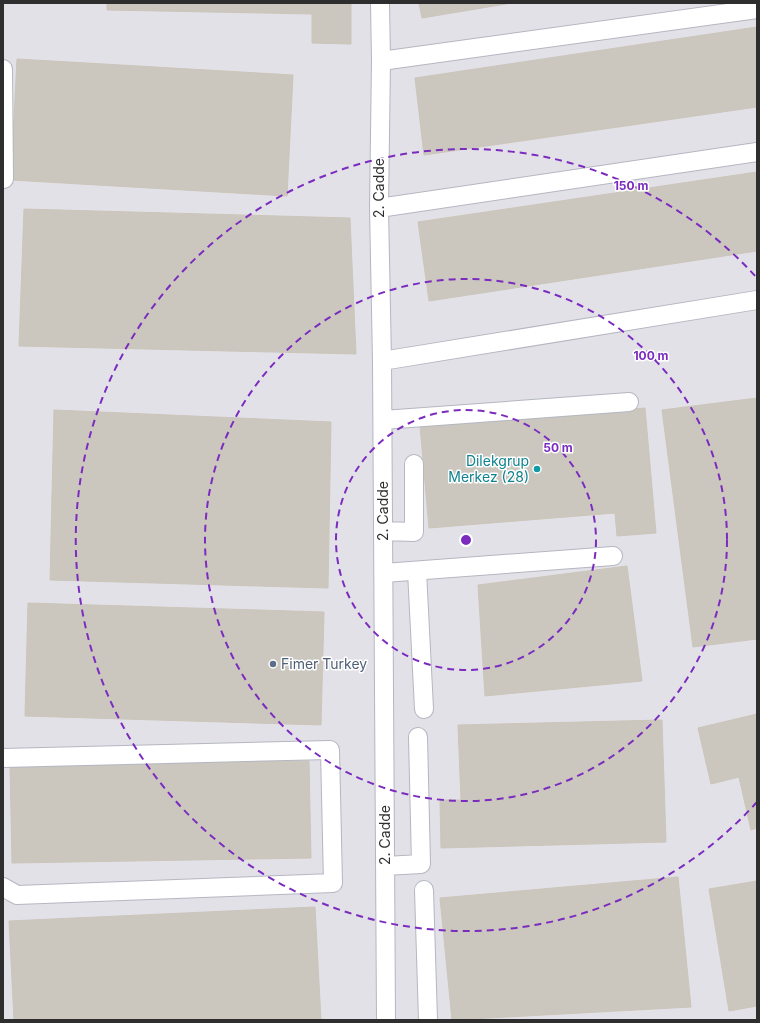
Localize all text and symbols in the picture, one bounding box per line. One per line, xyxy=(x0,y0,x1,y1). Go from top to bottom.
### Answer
street label: 2. Cadde xyxy=(370,158,387,218)
text: 150 m xyxy=(614,178,648,193)
text: 100 m xyxy=(633,348,669,363)
text: 50 m xyxy=(543,440,573,455)
place label: Dilekgrup Merkez (28) xyxy=(448,452,529,485)
marker: Dilekgrup Merkez (28) xyxy=(532,464,542,474)
street label: 2. Cadde xyxy=(374,481,391,541)
centre of rings xyxy=(459,533,473,547)
place label: Fimer Turkey xyxy=(281,655,367,672)
marker: Fimer Turkey xyxy=(268,659,278,669)
street label: 2. Cadde xyxy=(376,805,393,865)

